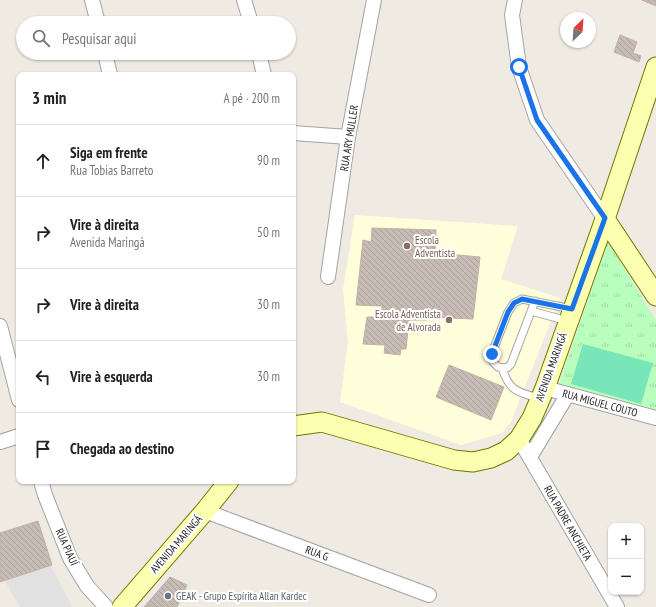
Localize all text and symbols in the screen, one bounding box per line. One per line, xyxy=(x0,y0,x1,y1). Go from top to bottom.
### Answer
north arrow xyxy=(560,12,596,48)
search box xyxy=(16,16,296,60)
icon: search xyxy=(30,27,52,49)
text: Pesquisar aqui xyxy=(62,29,136,48)
route start xyxy=(510,58,528,76)
text: 3 min xyxy=(32,87,66,109)
text: A pé · 200 m xyxy=(223,90,280,107)
street label: RUA ARY MULLER xyxy=(337,104,361,172)
text: Siga em frente xyxy=(70,143,148,162)
icon: ahead xyxy=(32,150,54,172)
text: 90 m xyxy=(257,152,280,169)
text: Rua Tobias Barreto xyxy=(70,162,153,179)
text: Vire à direita xyxy=(70,215,139,234)
icon: right xyxy=(32,222,54,244)
text: 50 m xyxy=(257,224,280,241)
place label: Escola Adventista xyxy=(415,233,455,260)
text: Avenida Maringá xyxy=(70,234,145,251)
marker: Escola Adventista xyxy=(402,241,412,251)
icon: right xyxy=(32,294,54,316)
text: Vire à direita xyxy=(70,295,139,314)
text: 30 m xyxy=(257,296,280,313)
place label: Escola Adventista de Alvorada xyxy=(375,307,441,334)
marker: Escola Adventista de Alvorada xyxy=(444,315,454,325)
street label: AVENIDA MARINGÁ xyxy=(532,330,570,403)
route end xyxy=(483,345,501,363)
icon: left xyxy=(32,366,54,388)
text: Vire à esquerda xyxy=(70,367,153,386)
text: 30 m xyxy=(257,368,280,385)
street label: RUA MIGUEL COUTO xyxy=(561,386,639,420)
icon: arrive xyxy=(32,438,54,460)
text: Chegada ao destino xyxy=(70,439,174,458)
street label: RUA PADRE ANCHIETA xyxy=(541,483,596,564)
street label: AVENIDA MARINGÁ xyxy=(147,511,206,576)
map controls xyxy=(608,523,644,595)
button: + xyxy=(608,523,644,559)
street label: RUA PIAUÍ xyxy=(53,526,82,568)
street label: RUA G xyxy=(304,542,330,564)
button: − xyxy=(608,559,644,595)
place label: GEAK - Grupo Espírita Allan Kardec xyxy=(176,589,307,603)
marker: GEAK - Grupo Espírita Allan Kardec xyxy=(163,591,173,601)

